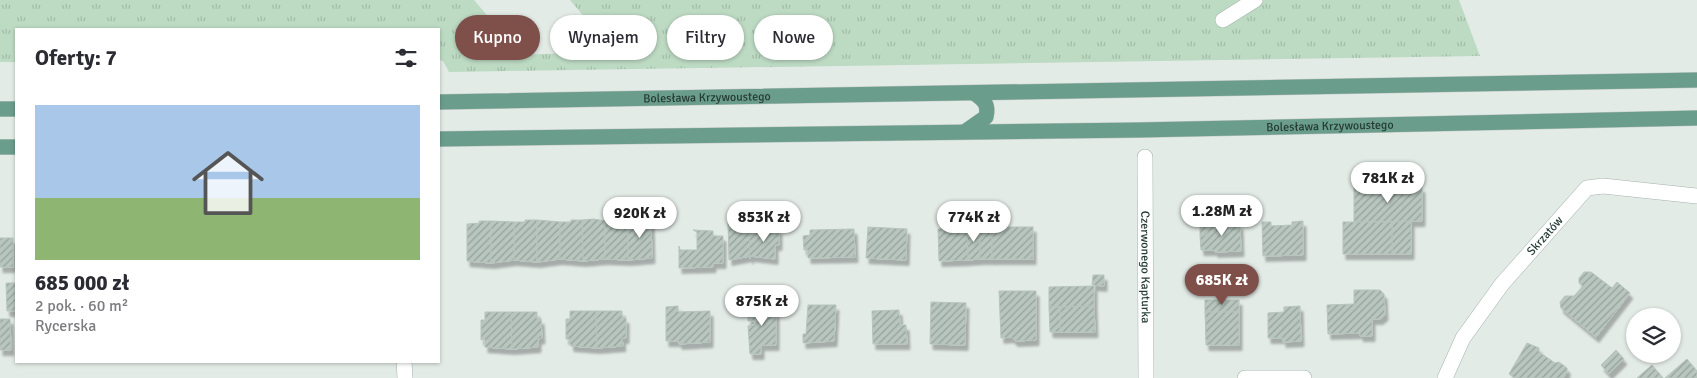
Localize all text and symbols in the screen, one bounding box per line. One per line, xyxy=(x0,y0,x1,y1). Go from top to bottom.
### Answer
chip: Kupno xyxy=(455,15,540,60)
chip: Wynajem xyxy=(550,15,657,60)
chip: Filtry xyxy=(667,15,744,60)
chip: Nowe xyxy=(754,15,833,60)
icon: filters xyxy=(392,44,420,72)
text: Oferty: 7 xyxy=(35,45,117,71)
street label: Bolesława Krzywoustego xyxy=(643,89,771,106)
street label: Bolesława Krzywoustego xyxy=(1266,117,1394,135)
icon: home xyxy=(183,138,273,228)
pin: 781K zł xyxy=(1342,162,1434,204)
text: 781K zł xyxy=(1362,168,1414,188)
pin: 1.28M zł xyxy=(1170,194,1274,237)
pin: 920K zł xyxy=(594,196,686,239)
pin: 853K zł xyxy=(718,200,810,243)
pin: 774K zł xyxy=(928,200,1020,243)
text: 1.28M zł xyxy=(1192,201,1252,221)
text: 920K zł xyxy=(614,203,666,223)
text: 853K zł xyxy=(738,207,790,227)
text: 774K zł xyxy=(948,207,1000,227)
street label: Czerwonego Kapturka xyxy=(1138,211,1153,323)
street label: Skrzatów xyxy=(1523,213,1566,258)
pin: 685K zł xyxy=(1176,264,1268,306)
text: 685 000 zł xyxy=(35,270,129,296)
text: 685K zł xyxy=(1196,270,1248,290)
pin: 875K zł xyxy=(716,284,808,327)
text: 875K zł xyxy=(736,291,788,311)
text: 2 pok. · 60 m² xyxy=(35,296,128,316)
map controls xyxy=(1626,308,1681,363)
button: layers xyxy=(1626,308,1681,363)
text: Rycerska xyxy=(35,316,96,336)

